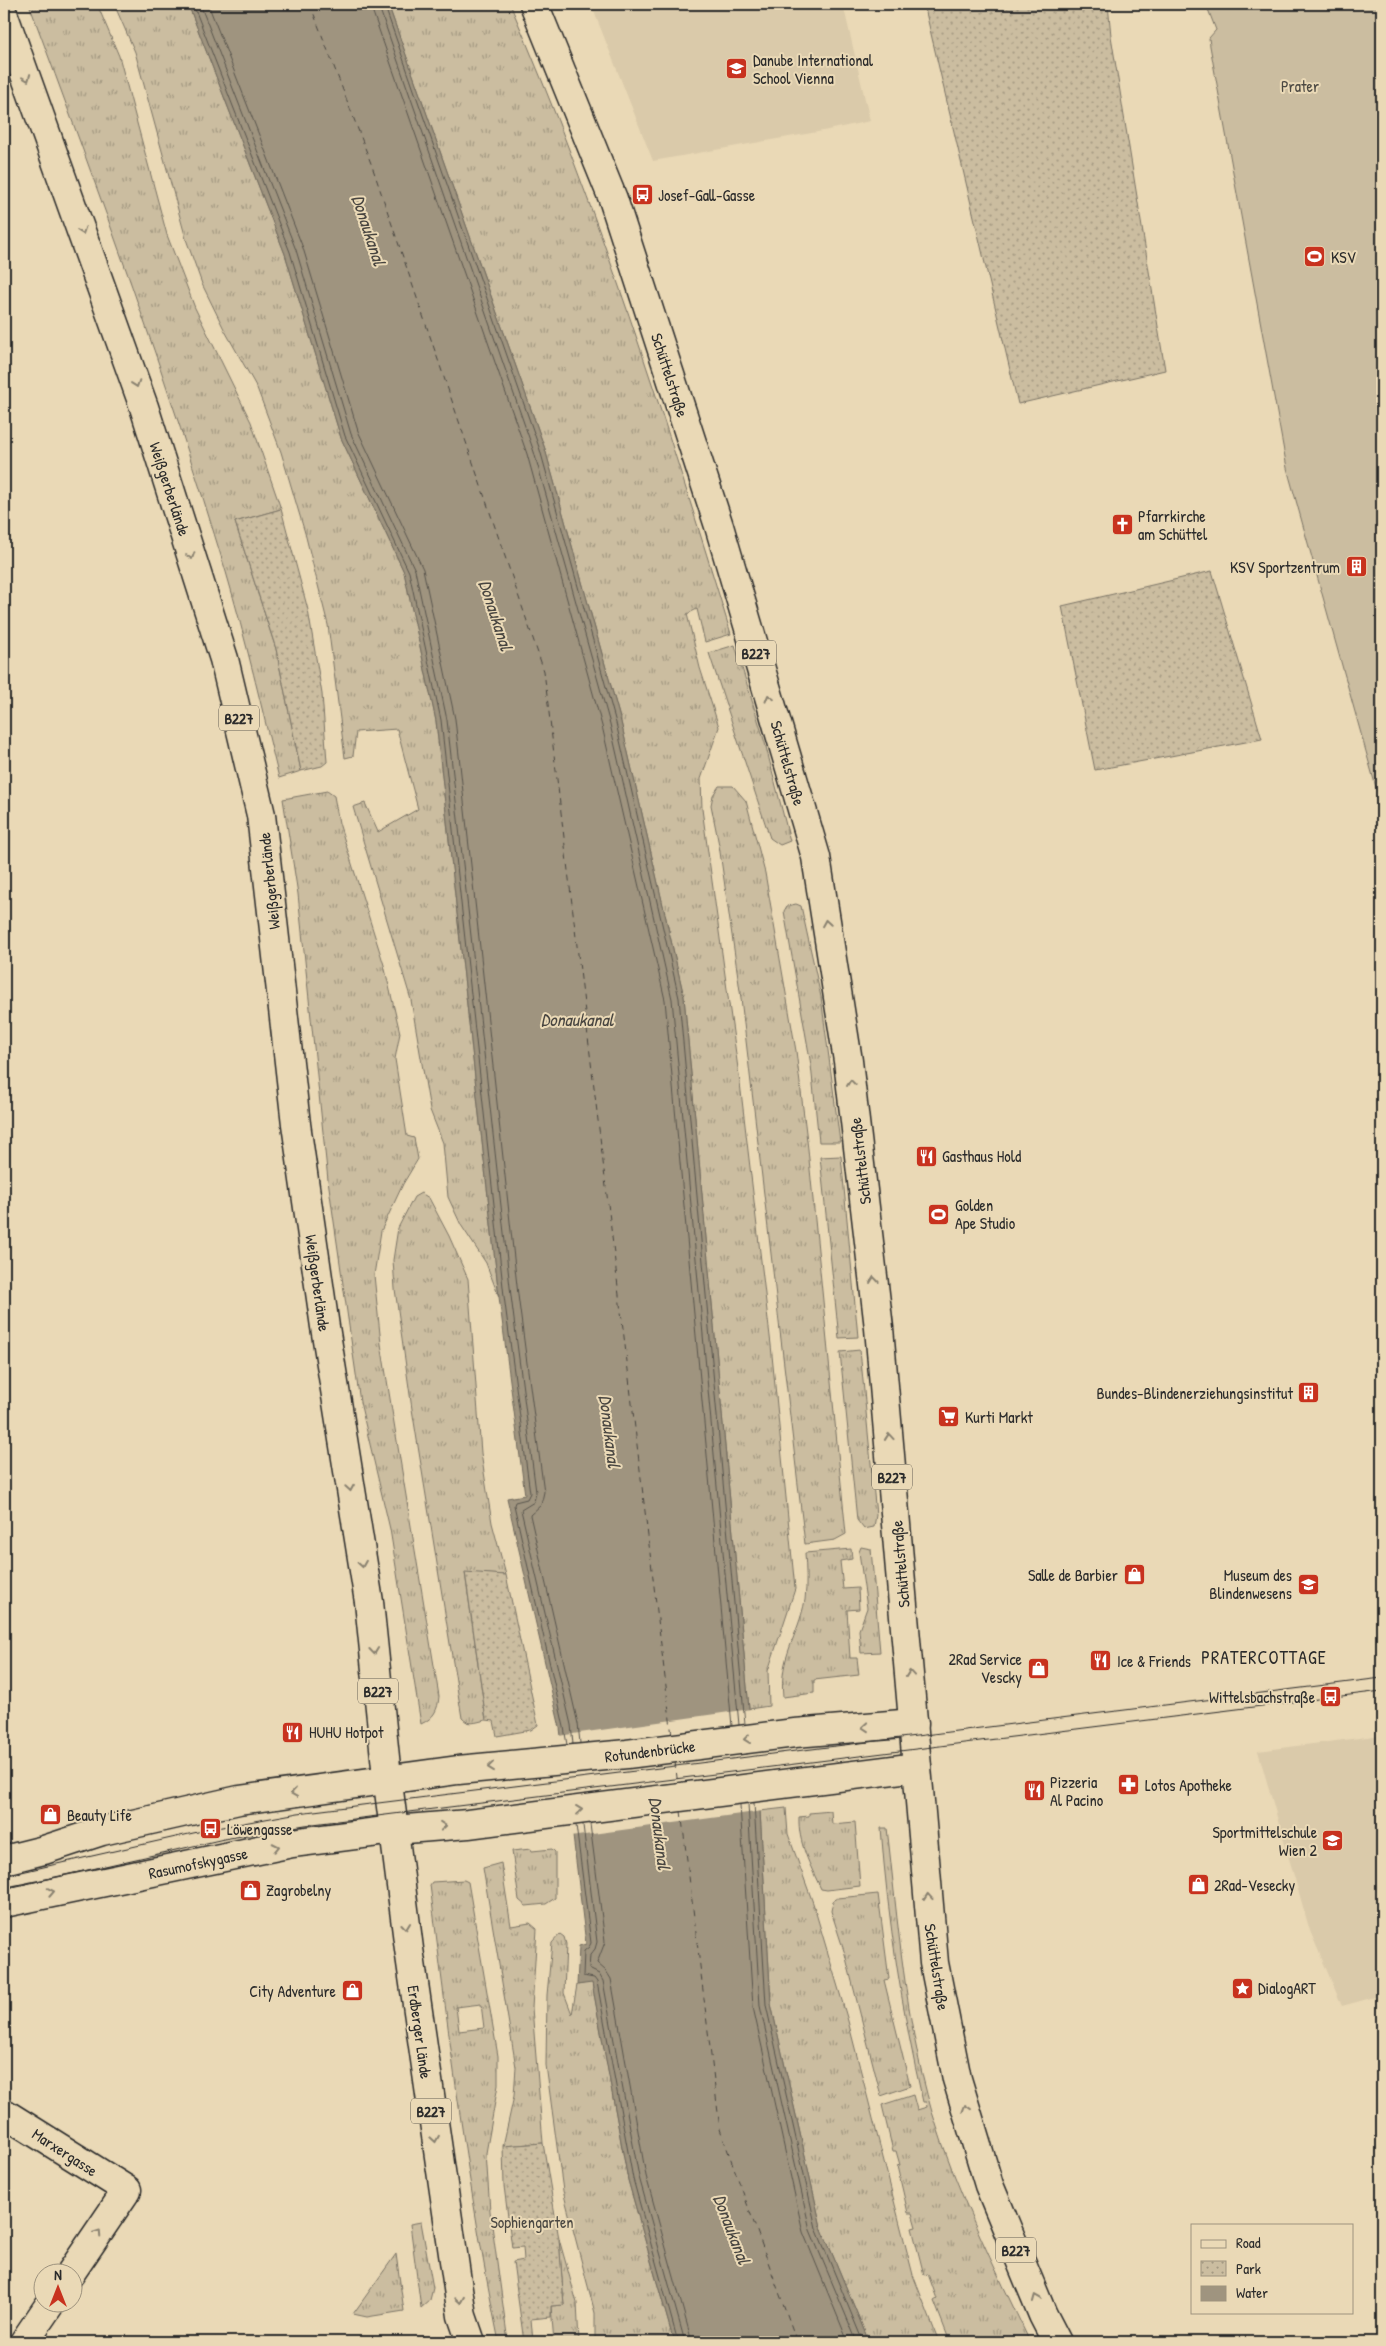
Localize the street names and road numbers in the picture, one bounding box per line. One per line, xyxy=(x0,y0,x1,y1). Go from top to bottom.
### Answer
street label: Schüttelstraße xyxy=(646,330,694,420)
street label: Weißgerberlände xyxy=(144,439,196,539)
road number: B227 xyxy=(736,640,776,666)
road number: B227 xyxy=(219,706,259,730)
street label: Schüttelstraße xyxy=(765,718,811,809)
street label: Weißgerberlände xyxy=(253,831,285,931)
street label: Schüttelstraße xyxy=(844,1116,876,1206)
street label: Weißgerberlände xyxy=(300,1233,336,1333)
road number: B227 xyxy=(872,1464,912,1490)
street label: Schüttelstraße xyxy=(885,1519,915,1608)
road number: B227 xyxy=(358,1678,398,1704)
street label: Rotundenbrücke xyxy=(603,1734,697,1767)
street label: Rasumofskygasse xyxy=(146,1842,250,1884)
street label: Schüttelstraße xyxy=(919,1922,955,2012)
street label: Erdberger Lände xyxy=(403,1984,438,2081)
road number: B227 xyxy=(411,2098,451,2124)
street label: Marxergasse xyxy=(28,2123,102,2182)
road number: B227 xyxy=(996,2238,1036,2262)

